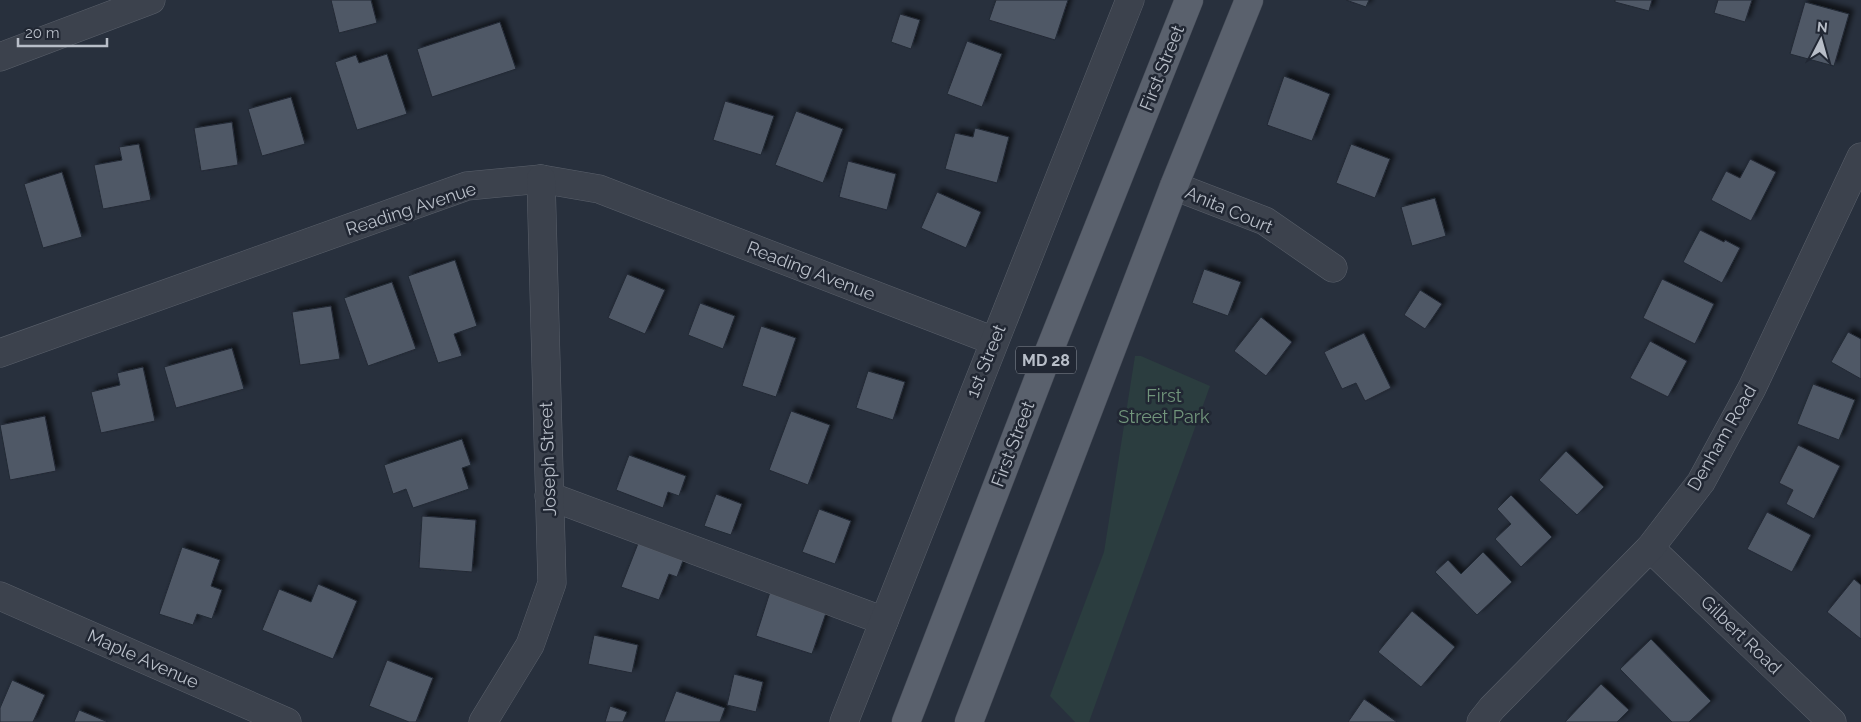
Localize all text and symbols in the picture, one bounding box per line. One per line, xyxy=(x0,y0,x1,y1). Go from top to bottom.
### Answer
scale bar xyxy=(18,15,106,47)
north arrow xyxy=(1796,15,1846,65)
text: N xyxy=(1816,19,1829,36)
street label: First Street xyxy=(1135,22,1188,113)
text: 20 m xyxy=(25,24,60,42)
street label: Reading Avenue xyxy=(343,177,479,239)
street label: Anita Court xyxy=(1182,182,1276,237)
street label: Reading Avenue xyxy=(744,236,879,305)
street label: 1st Street xyxy=(961,321,1010,400)
road number: MD 28 xyxy=(1016,346,1076,374)
street label: Denham Road xyxy=(1683,381,1760,494)
park label: First Street Park xyxy=(1118,385,1210,427)
street label: First Street xyxy=(987,398,1038,490)
street label: Joseph Street xyxy=(535,401,560,517)
street label: Gilbert Road xyxy=(1697,591,1786,678)
street label: Maple Avenue xyxy=(84,625,202,693)

